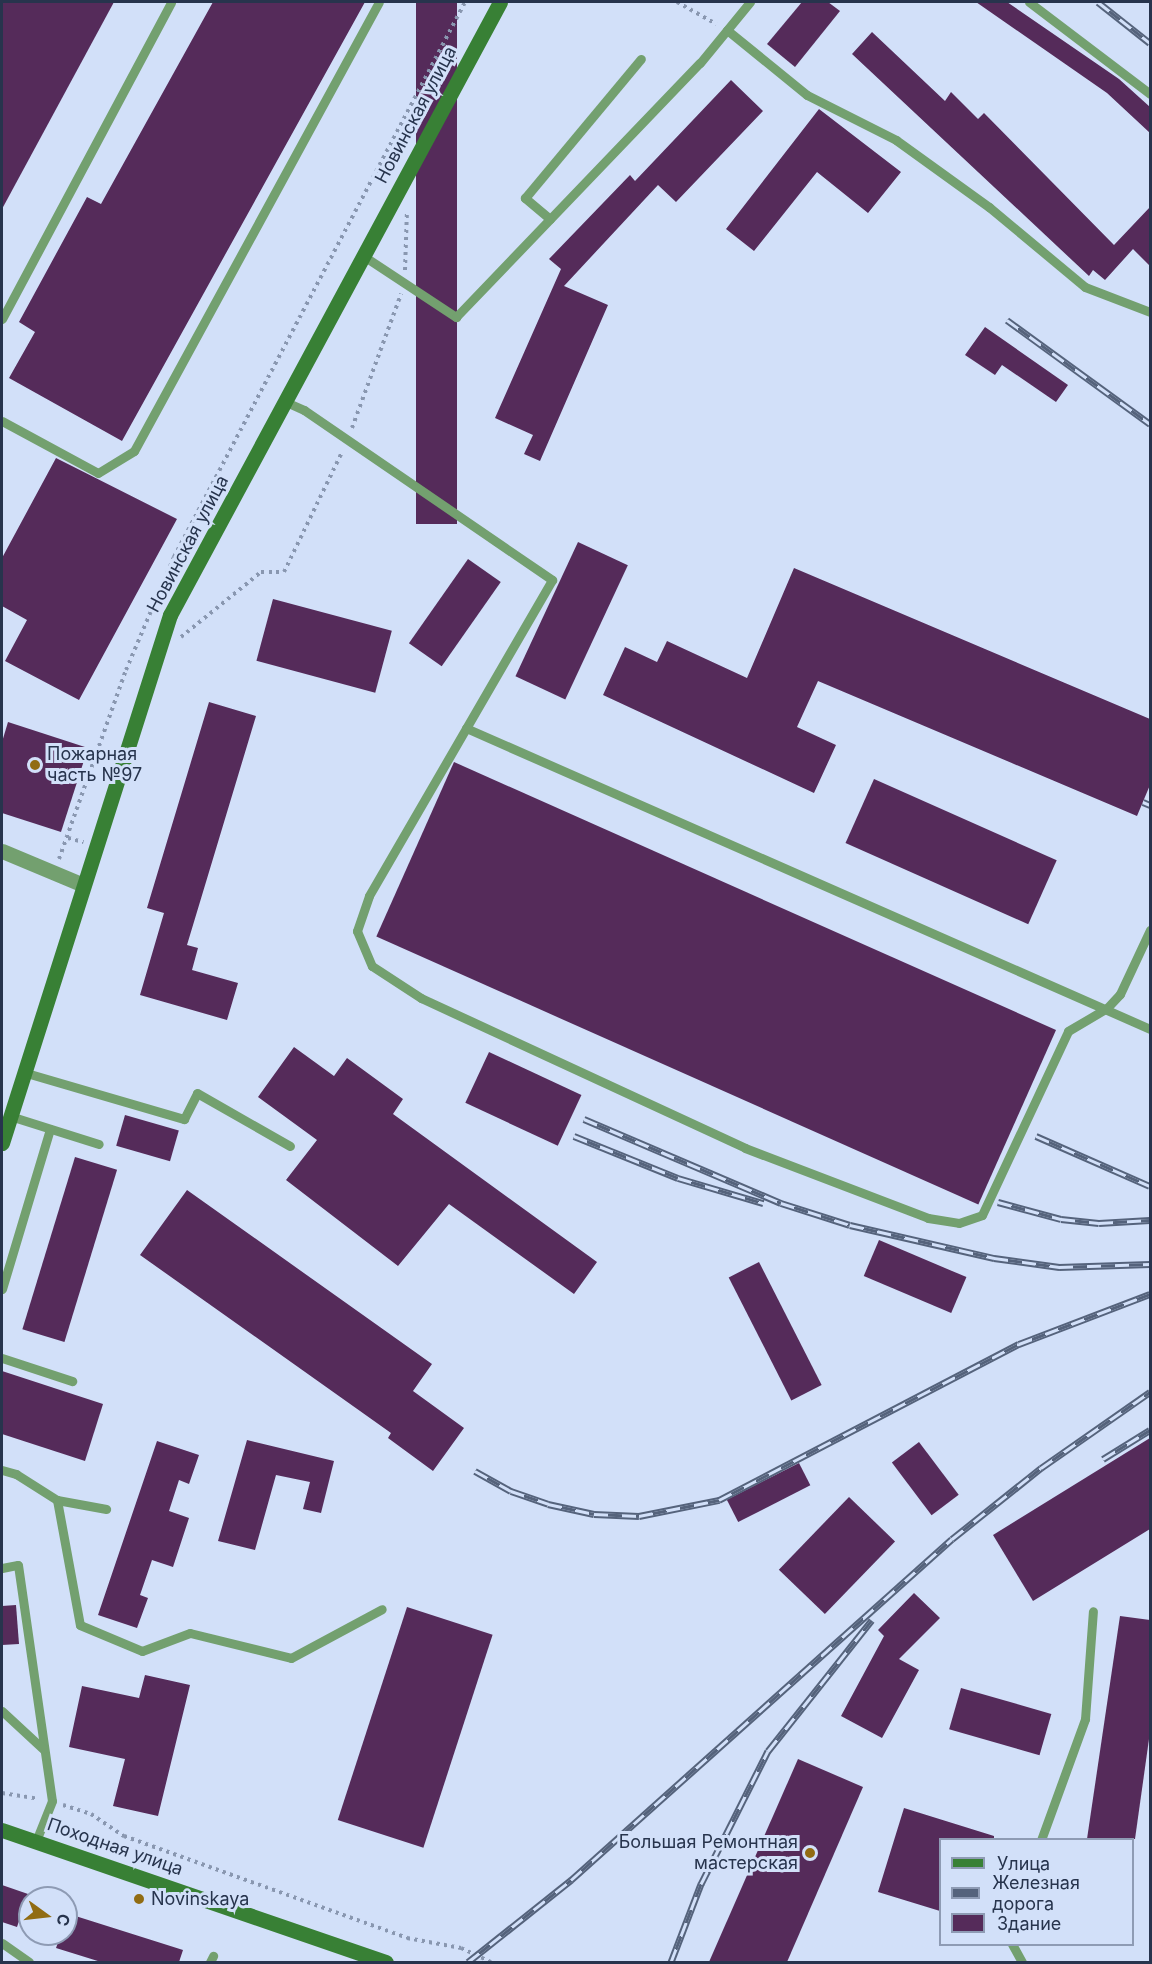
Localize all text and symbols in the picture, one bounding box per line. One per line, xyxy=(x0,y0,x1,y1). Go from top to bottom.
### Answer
street label: Новинская улица xyxy=(371,43,461,187)
street label: Новинская улица xyxy=(143,472,233,616)
place label: Пожарная часть №97 xyxy=(47,744,142,786)
marker: Пожарная часть №97 xyxy=(28,758,42,772)
street label: Походная улица xyxy=(44,1814,186,1880)
place label: Большая Ремонтная мастерская xyxy=(619,1832,798,1874)
legend xyxy=(939,1838,1134,1946)
marker: Большая Ремонтная мастерская xyxy=(803,1846,817,1860)
text: Улица xyxy=(997,1853,1050,1874)
text: Железная дорога xyxy=(992,1872,1080,1914)
north arrow xyxy=(18,1886,78,1946)
place label: Novinskaya xyxy=(151,1888,249,1910)
marker: Novinskaya xyxy=(132,1892,146,1906)
text: С xyxy=(52,1912,75,1928)
text: Здание xyxy=(997,1913,1061,1934)

